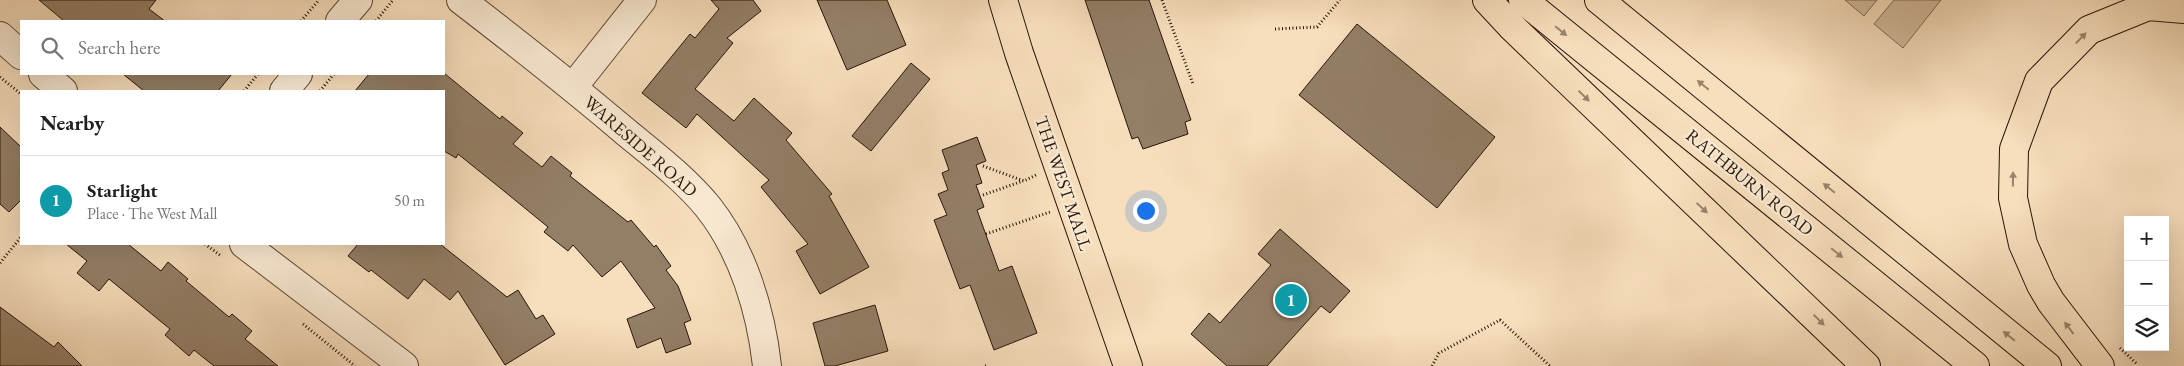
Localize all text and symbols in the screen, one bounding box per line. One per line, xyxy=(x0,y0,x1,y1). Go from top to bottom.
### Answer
search box xyxy=(20,20,445,75)
one-way arrow xyxy=(1554,25,1567,36)
one-way arrow xyxy=(2075,32,2087,44)
icon: search xyxy=(38,34,66,62)
text: Search here xyxy=(78,35,160,60)
one-way arrow xyxy=(1697,80,1710,91)
one-way arrow xyxy=(1578,89,1590,101)
street label: WARESIDE ROAD xyxy=(579,90,703,202)
text: Nearby xyxy=(40,109,104,136)
street label: THE WEST MALL xyxy=(1030,113,1098,254)
street label: RATHBURN ROAD xyxy=(1682,123,1818,241)
one-way arrow xyxy=(2009,171,2017,187)
text: Starlight xyxy=(87,178,158,203)
one-way arrow xyxy=(1823,183,1836,194)
text: 1 xyxy=(52,190,60,211)
text: 50 m xyxy=(394,190,425,211)
your location xyxy=(1133,198,1159,224)
one-way arrow xyxy=(1696,202,1708,214)
text: Place · The West Mall xyxy=(87,203,217,224)
map controls xyxy=(2124,216,2169,351)
button: + xyxy=(2124,216,2169,261)
one-way arrow xyxy=(1831,248,1844,259)
button: − xyxy=(2124,261,2169,306)
pin: 1 xyxy=(1275,281,1307,319)
button: layers xyxy=(2124,306,2169,351)
one-way arrow xyxy=(1813,314,1825,326)
one-way arrow xyxy=(2064,322,2075,335)
one-way arrow xyxy=(2003,330,2016,341)

